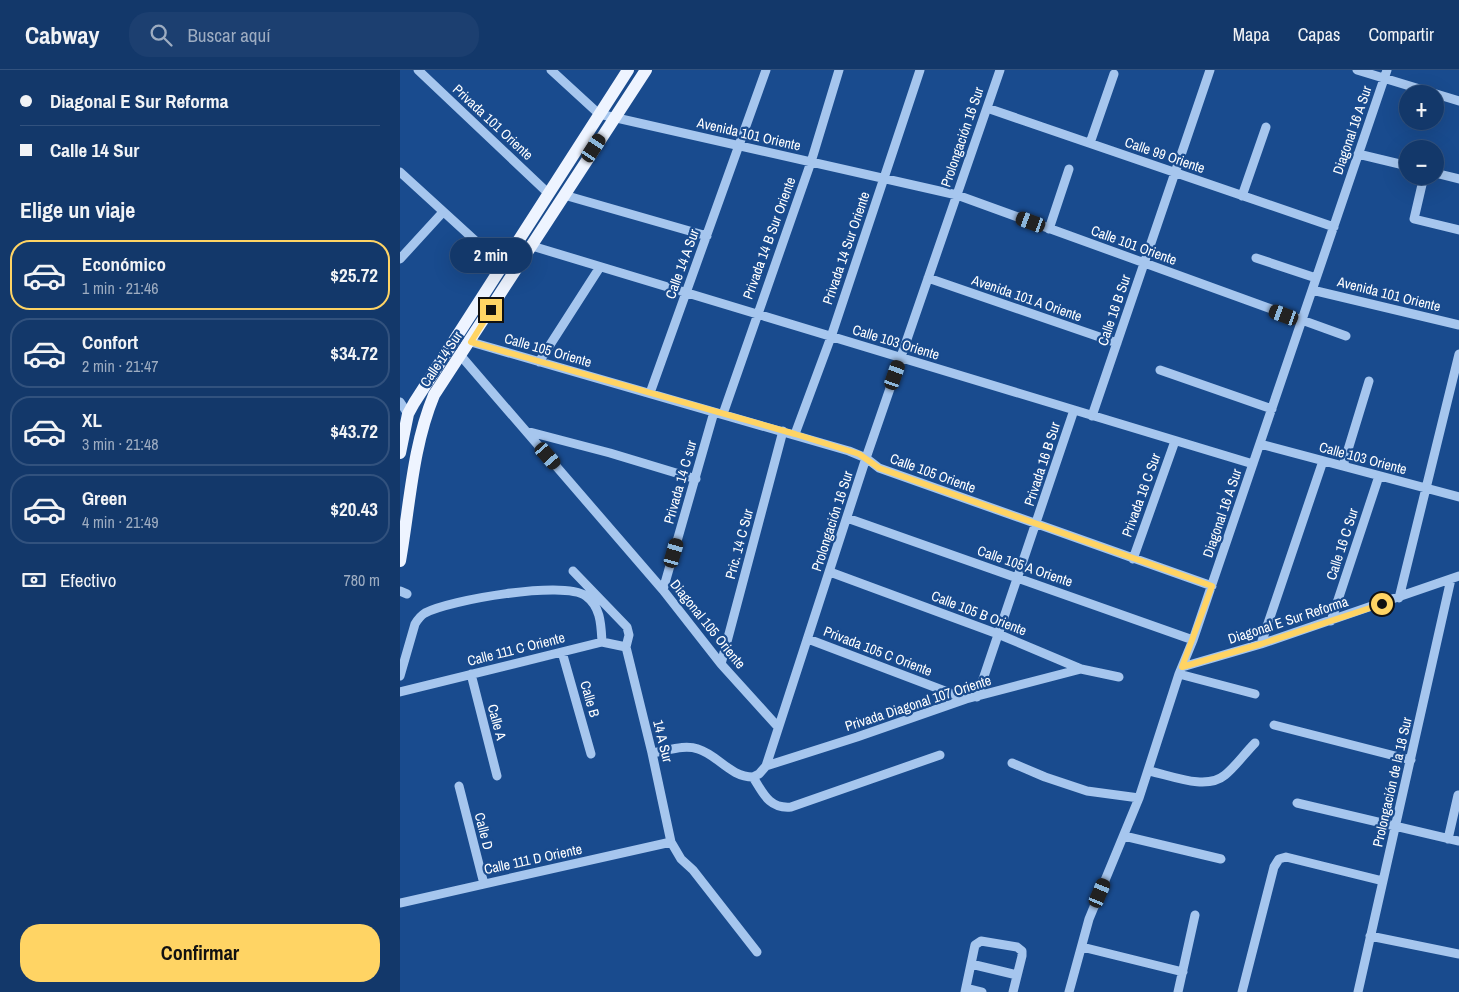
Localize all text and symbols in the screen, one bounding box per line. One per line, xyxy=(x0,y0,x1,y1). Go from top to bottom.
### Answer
search box xyxy=(129,12,479,57)
text: Cabway xyxy=(25,19,99,51)
icon: search xyxy=(147,21,175,49)
text: Buscar aquí xyxy=(187,22,271,48)
text: Mapa xyxy=(1233,22,1270,47)
text: Capas xyxy=(1298,22,1340,47)
text: Compartir xyxy=(1368,22,1434,47)
street label: Privada 101 Oriente xyxy=(449,80,537,164)
street label: Diagonal 16 A Sur xyxy=(1328,83,1376,177)
street label: Prolongación 16 Sur xyxy=(936,84,988,189)
map controls xyxy=(1399,85,1444,185)
button: + xyxy=(1399,85,1444,130)
text: Diagonal E Sur Reforma xyxy=(50,88,228,114)
street label: Avenida 101 Oriente xyxy=(694,113,803,155)
car xyxy=(579,131,608,165)
street label: Calle 99 Oriente xyxy=(1123,133,1207,177)
text: Calle 14 Sur xyxy=(50,137,139,163)
button: − xyxy=(1399,140,1444,185)
street label: Privada 14 B Sur Oriente xyxy=(738,174,800,302)
street label: Privada 14 Sur Oriente xyxy=(818,189,874,307)
text: Elige un viaje xyxy=(20,195,135,225)
car xyxy=(1014,210,1047,234)
street label: Calle 101 Oriente xyxy=(1089,221,1179,269)
street label: Calle 14 A Sur xyxy=(661,227,703,301)
callout: 2 min xyxy=(450,238,532,272)
text: 2 min xyxy=(474,244,508,266)
text: Económico xyxy=(82,251,166,277)
icon: car xyxy=(22,253,67,298)
text: $25.72 xyxy=(330,262,378,288)
street label: Avenida 101 A Oriente xyxy=(969,270,1084,325)
street label: Calle 16 B Sur xyxy=(1093,272,1135,348)
street label: Avenida 101 Oriente xyxy=(1335,272,1442,316)
text: 1 min · 21:46 xyxy=(82,277,159,299)
route end xyxy=(480,299,502,321)
car xyxy=(1267,303,1300,327)
street label: Calle 103 Oriente xyxy=(850,320,942,364)
street label: Calle 14 Sur xyxy=(416,328,466,390)
text: Confort xyxy=(82,329,138,355)
street label: Calle 105 Oriente xyxy=(502,329,594,371)
icon: car xyxy=(22,331,67,376)
text: $34.72 xyxy=(330,340,378,366)
text: 2 min · 21:47 xyxy=(82,355,159,377)
car xyxy=(883,358,906,392)
text: XL xyxy=(82,407,102,433)
icon: car xyxy=(22,409,67,454)
text: $43.72 xyxy=(330,418,378,444)
street label: Privada 16 B Sur xyxy=(1020,419,1064,508)
text: 3 min · 21:48 xyxy=(82,433,159,455)
street label: Privada 14 C sur xyxy=(659,438,701,526)
street label: Calle 103 Oriente xyxy=(1317,438,1409,478)
car xyxy=(532,440,563,472)
street label: Calle 105 Oriente xyxy=(888,449,978,497)
street label: Privada 16 C Sur xyxy=(1117,450,1165,539)
street label: Diagonal 16 A Sur xyxy=(1198,466,1246,560)
street label: Prolongación 16 Sur xyxy=(807,468,857,574)
text: Green xyxy=(82,485,127,511)
icon: car xyxy=(22,487,67,532)
text: $20.43 xyxy=(330,496,378,522)
street label: Calle 16 C Sur xyxy=(1322,506,1362,582)
street label: Pric. 14 C Sur xyxy=(721,507,757,581)
text: 4 min · 21:49 xyxy=(82,511,159,533)
car xyxy=(662,537,685,569)
street label: Calle 105 A Oriente xyxy=(975,541,1075,591)
icon: cash xyxy=(20,566,48,594)
text: Efectivo xyxy=(60,567,116,593)
text: 780 m xyxy=(344,569,380,591)
street label: Diagonal 105 Oriente xyxy=(666,576,750,672)
street label: Calle 105 B Oriente xyxy=(929,587,1029,639)
street label: Diagonal E Sur Reforma xyxy=(1226,592,1351,648)
route start xyxy=(1371,593,1393,615)
street label: Privada 105 C Oriente xyxy=(821,622,935,680)
street label: Calle 111 C Oriente xyxy=(465,628,567,670)
street label: Privada Diagonal 107 Oriente xyxy=(843,671,993,735)
street label: Calle B xyxy=(576,679,604,720)
street label: Calle A xyxy=(484,702,510,742)
street label: Prolongación de la 18 Sur xyxy=(1368,715,1416,849)
street label: 14 A Sur xyxy=(649,718,677,764)
street label: Calle D xyxy=(471,811,497,851)
street label: Calle 111 D Oriente xyxy=(482,840,584,878)
car xyxy=(1087,876,1112,910)
button: Confirmar xyxy=(20,924,380,982)

